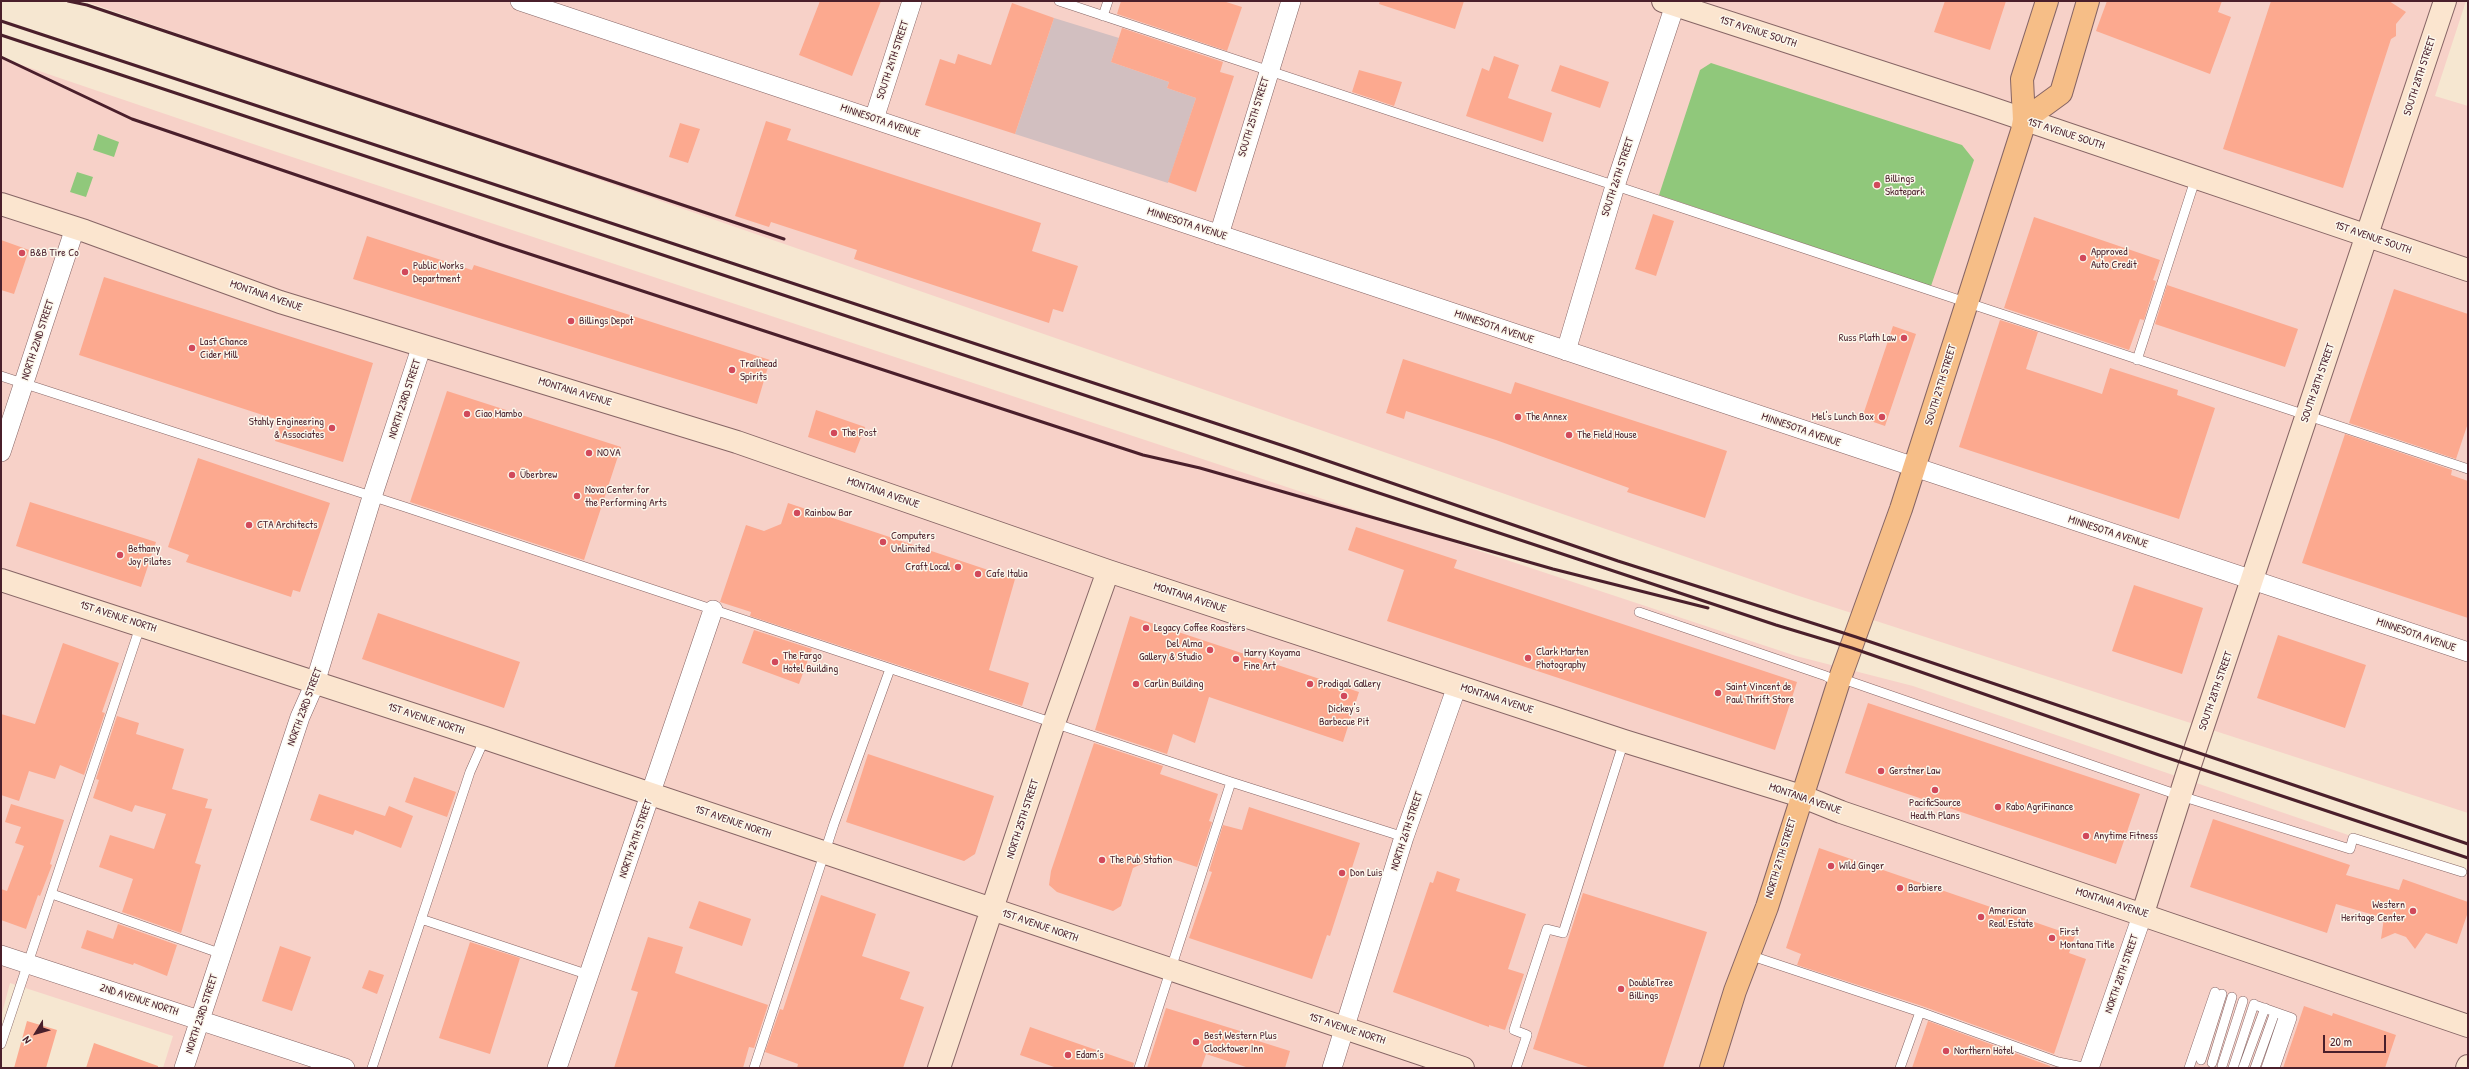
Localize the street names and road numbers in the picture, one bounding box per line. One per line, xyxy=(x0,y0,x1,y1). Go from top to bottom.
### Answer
street label: 1ST AVENUE SOUTH xyxy=(1718,13,1798,51)
street label: SOUTH 24TH STREET xyxy=(874,19,912,101)
street label: SOUTH 28TH STREET xyxy=(2401,35,2439,117)
street label: SOUTH 25TH STREET xyxy=(1236,76,1272,158)
street label: MINNESOTA AVENUE xyxy=(839,101,921,141)
street label: 1ST AVENUE SOUTH xyxy=(2026,115,2106,153)
street label: SOUTH 26TH STREET xyxy=(1599,136,1637,218)
street label: MINNESOTA AVENUE xyxy=(1145,205,1229,243)
street label: 1ST AVENUE SOUTH xyxy=(2333,219,2413,257)
street label: MONTANA AVENUE xyxy=(228,277,304,315)
street label: NORTH 22ND STREET xyxy=(19,298,57,382)
street label: MINNESOTA AVENUE xyxy=(1453,307,1535,347)
street label: SOUTH 28TH STREET xyxy=(2298,342,2338,424)
street label: SOUTH 27TH STREET xyxy=(1922,343,1960,427)
street label: NORTH 23RD STREET xyxy=(386,358,424,440)
street label: MONTANA AVENUE xyxy=(537,375,613,409)
street label: MINNESOTA AVENUE xyxy=(1760,410,1842,450)
street label: MONTANA AVENUE xyxy=(845,474,921,512)
street label: MINNESOTA AVENUE xyxy=(2066,513,2150,551)
street label: MONTANA AVENUE xyxy=(1152,580,1228,616)
street label: 1ST AVENUE NORTH xyxy=(78,598,158,636)
street label: MINNESOTA AVENUE xyxy=(2375,615,2457,655)
street label: SOUTH 28TH STREET xyxy=(2196,650,2236,732)
street label: NORTH 23RD STREET xyxy=(285,666,325,748)
street label: MONTANA AVENUE xyxy=(1459,681,1535,717)
street label: 1ST AVENUE NORTH xyxy=(386,700,466,738)
street label: NORTH 25TH STREET xyxy=(1004,778,1042,860)
street label: MONTANA AVENUE xyxy=(1767,780,1843,818)
street label: NORTH 26TH STREET xyxy=(1388,790,1426,872)
street label: NORTH 24TH STREET xyxy=(616,798,656,880)
street label: 1ST AVENUE NORTH xyxy=(693,803,773,841)
street label: NORTH 27TH STREET xyxy=(1763,816,1799,900)
street label: MONTANA AVENUE xyxy=(2074,885,2150,921)
street label: 1ST AVENUE NORTH xyxy=(1000,907,1080,945)
street label: NORTH 28TH STREET xyxy=(2102,933,2142,1015)
street label: NORTH 23RD STREET xyxy=(183,973,221,1055)
street label: 2ND AVENUE NORTH xyxy=(98,981,180,1019)
street label: 1ST AVENUE NORTH xyxy=(1307,1010,1387,1048)

